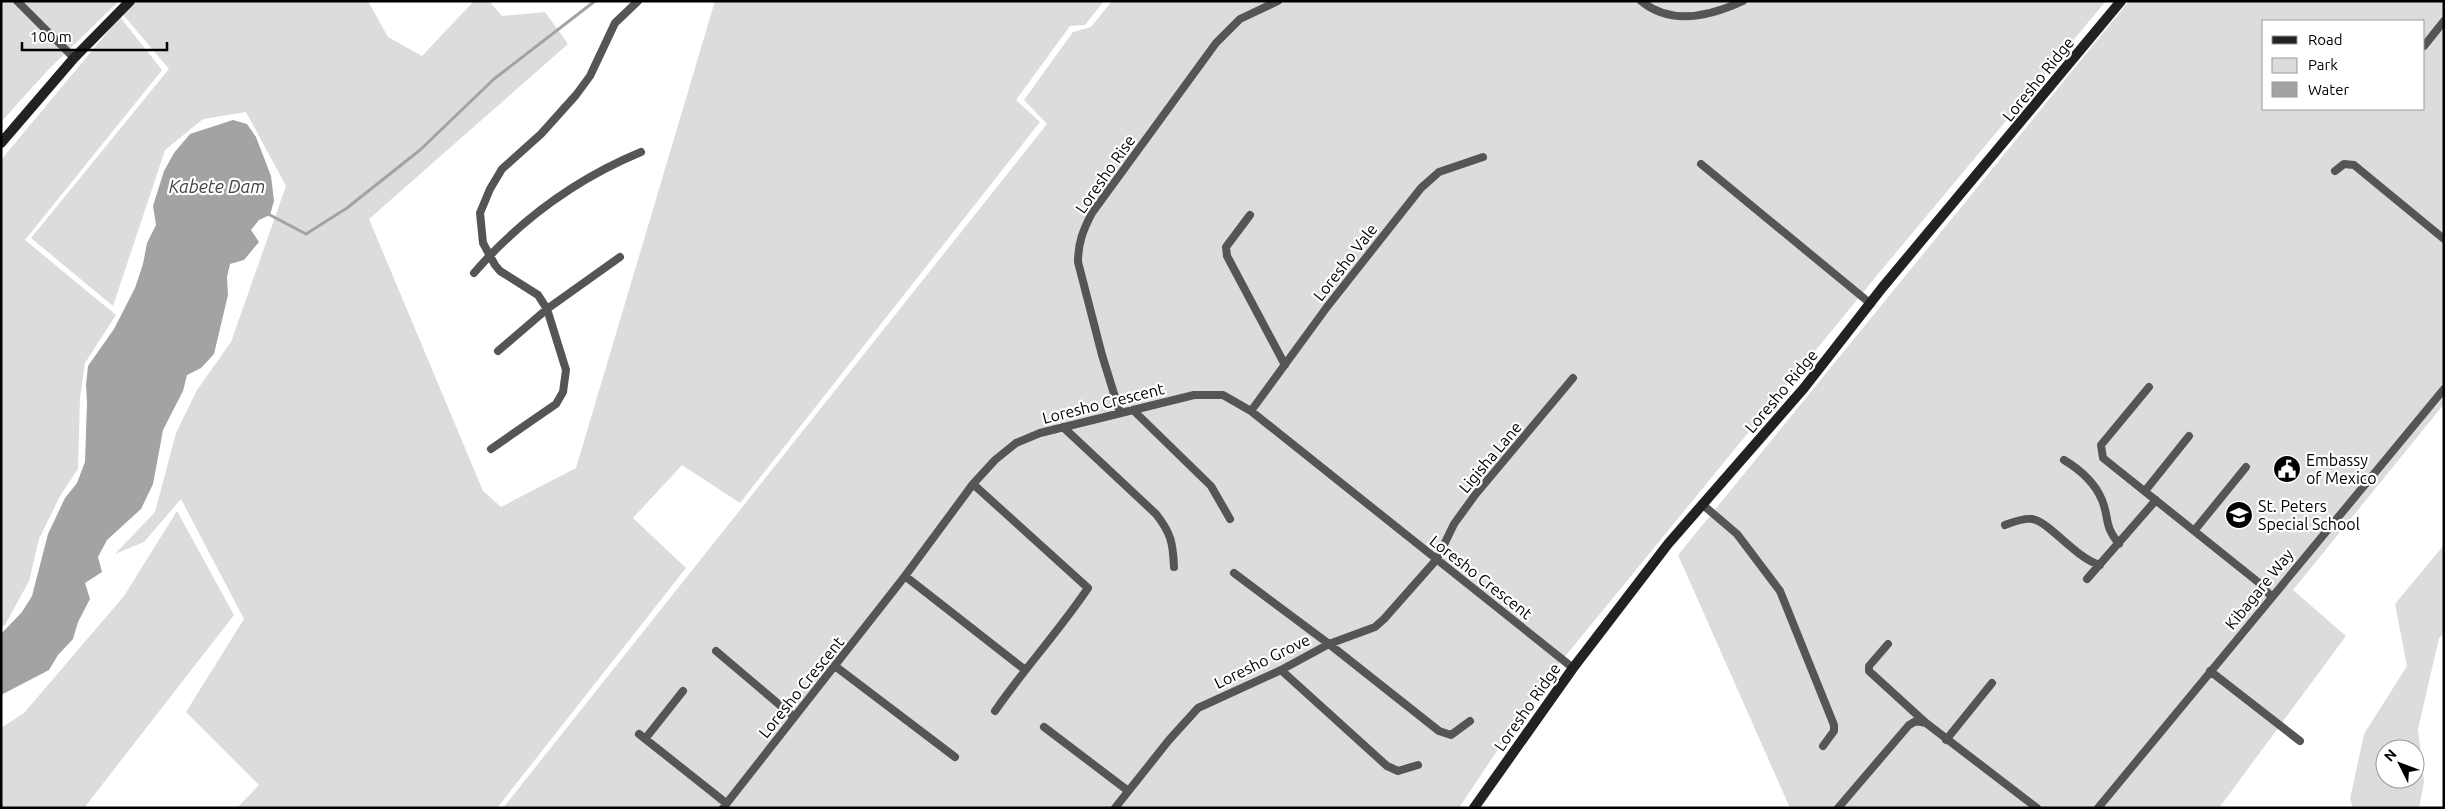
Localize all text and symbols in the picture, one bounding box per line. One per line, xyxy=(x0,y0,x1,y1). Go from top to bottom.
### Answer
scale bar xyxy=(22,20,168,52)
legend xyxy=(2262,20,2425,110)
text: 100 m xyxy=(30,28,72,45)
text: Road xyxy=(2308,31,2343,48)
street label: Loresho Ridge xyxy=(1999,33,2077,125)
text: Park xyxy=(2308,56,2338,73)
text: Water xyxy=(2308,81,2349,98)
street label: Loresho Rise xyxy=(1071,132,1139,216)
water label: Kabete Dam xyxy=(169,176,265,196)
street label: Loresho Vale xyxy=(1309,220,1381,304)
street label: Loresho Ridge xyxy=(1741,346,1821,436)
street label: Loresho Crescent xyxy=(1040,379,1166,427)
street label: Ligisha Lane xyxy=(1455,418,1525,496)
place label: Embassy of Mexico xyxy=(2306,451,2377,487)
public building icon: Embassy of Mexico xyxy=(2272,454,2302,484)
place label: St. Peters Special School xyxy=(2258,497,2360,533)
school or university icon: St. Peters Special School xyxy=(2224,500,2254,530)
street label: Loresho Crescent xyxy=(1426,531,1536,623)
street label: Kibagare Way xyxy=(2221,545,2297,633)
street label: Loresho Grove xyxy=(1211,630,1313,692)
street label: Loresho Crescent xyxy=(755,632,848,741)
street label: Loresho Ridge xyxy=(1490,660,1564,754)
north arrow xyxy=(2375,739,2425,789)
text: N xyxy=(2381,746,2400,765)

